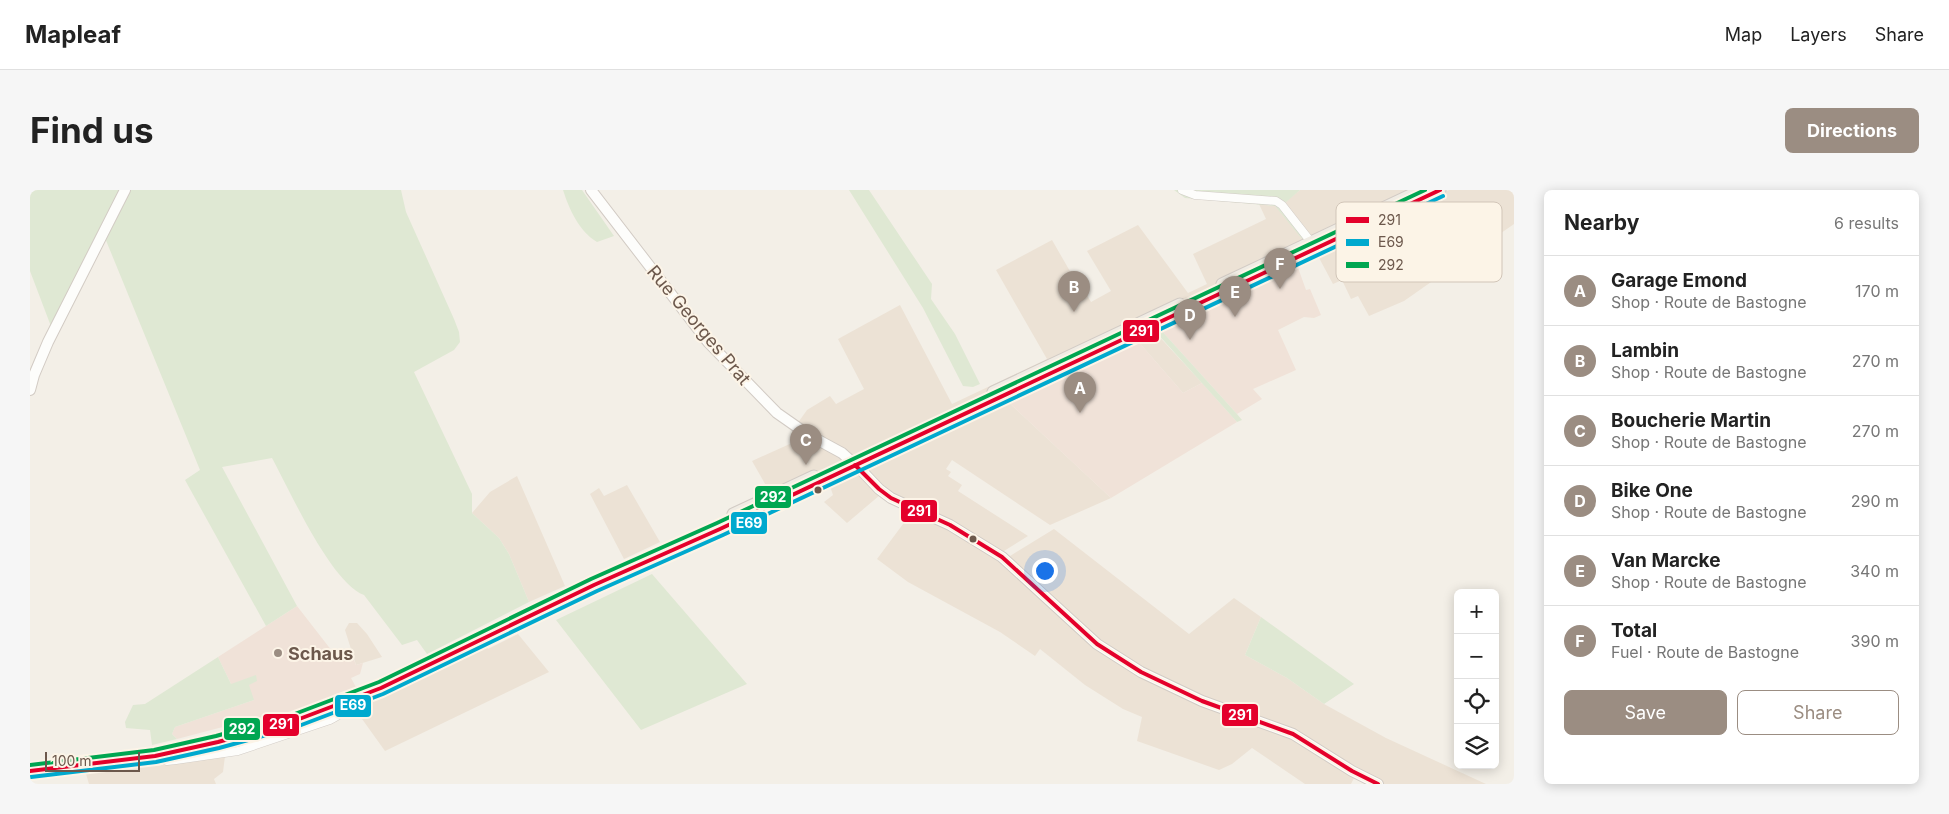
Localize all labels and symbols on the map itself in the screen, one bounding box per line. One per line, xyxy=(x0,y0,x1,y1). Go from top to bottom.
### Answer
legend xyxy=(1336,202,1502,282)
text: 291 xyxy=(1378,211,1401,228)
text: E69 xyxy=(1378,233,1404,250)
pin: F xyxy=(1264,248,1296,289)
text: 292 xyxy=(1378,256,1404,273)
street label: Rue Georges Prat xyxy=(643,261,755,389)
pin: B xyxy=(1058,271,1090,312)
pin: E xyxy=(1219,276,1251,317)
pin: D xyxy=(1174,299,1206,340)
line badge: 291 xyxy=(1122,319,1160,343)
text: 291 xyxy=(1129,322,1153,339)
pin: A xyxy=(1064,372,1096,413)
pin: C xyxy=(790,424,822,465)
line badge: 292 xyxy=(754,485,792,509)
unlabelled marker xyxy=(813,485,823,495)
text: 292 xyxy=(760,488,787,505)
line badge: 291 xyxy=(900,499,938,523)
text: 291 xyxy=(907,502,931,519)
line badge: E69 xyxy=(730,511,768,535)
text: E69 xyxy=(736,514,762,531)
unlabelled marker xyxy=(968,534,978,544)
your location xyxy=(1032,558,1058,584)
place label: Schaus xyxy=(288,643,353,664)
marker: Schaus xyxy=(272,647,284,659)
line badge: E69 xyxy=(334,694,372,718)
text: E69 xyxy=(340,696,366,713)
line badge: 291 xyxy=(1221,703,1259,727)
text: 291 xyxy=(1228,706,1252,723)
line badge: 291 xyxy=(262,713,300,737)
text: 291 xyxy=(269,715,293,732)
line badge: 292 xyxy=(223,717,261,741)
text: 292 xyxy=(229,720,256,737)
scale bar xyxy=(45,749,140,772)

